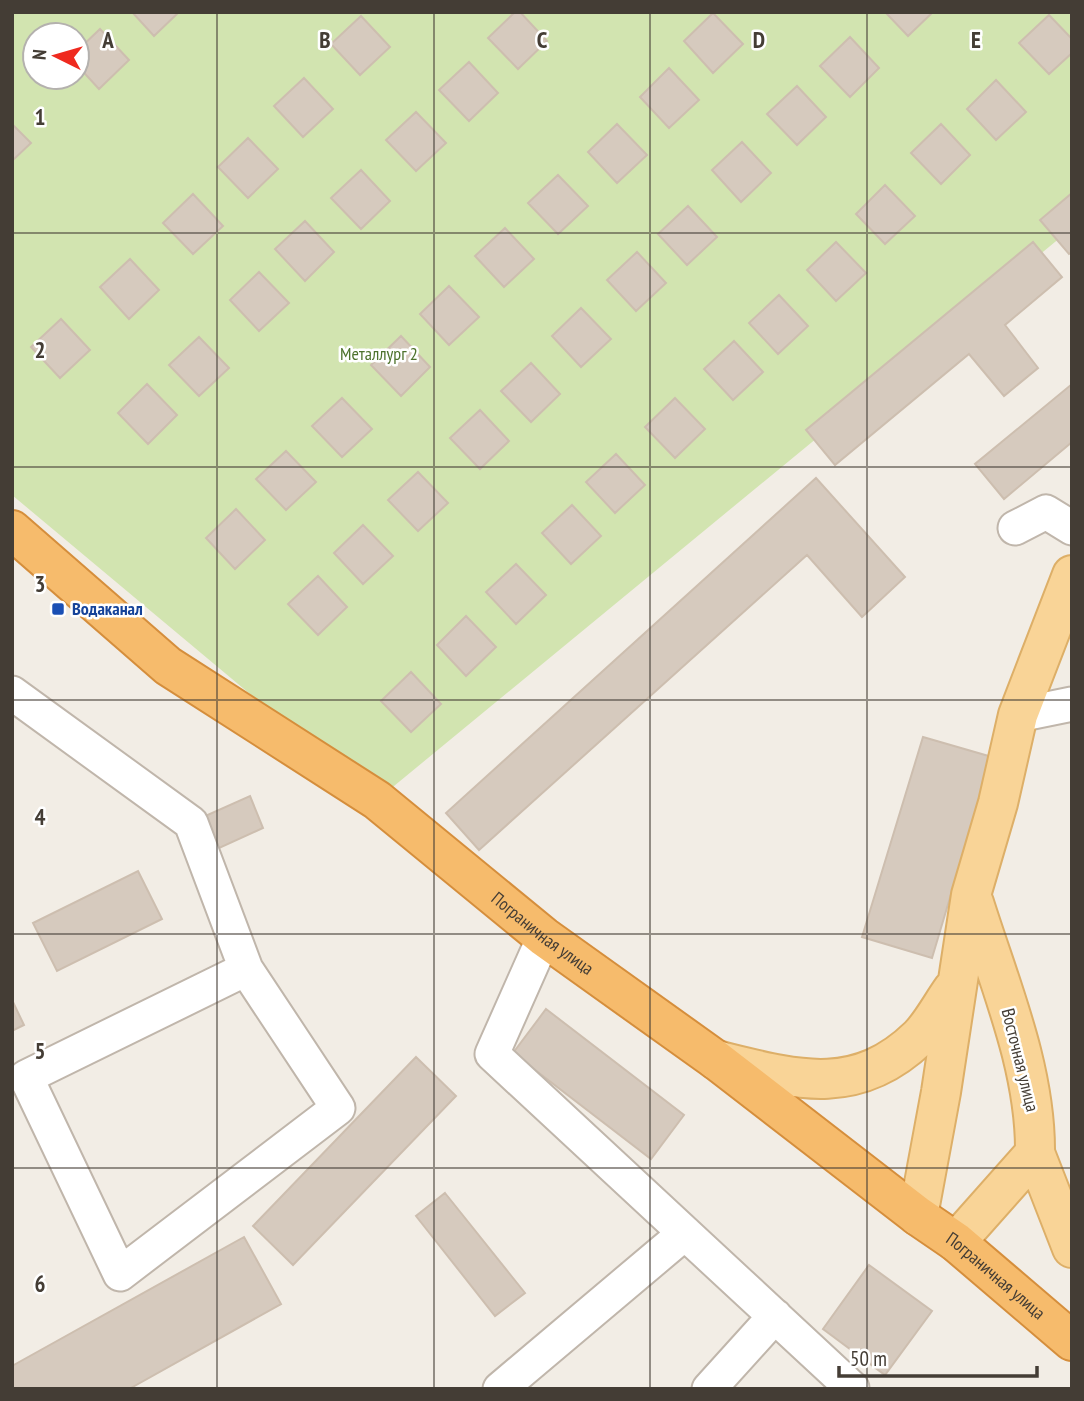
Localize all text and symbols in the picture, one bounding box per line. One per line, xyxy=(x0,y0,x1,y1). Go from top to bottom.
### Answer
north arrow xyxy=(21,21,91,91)
text: A xyxy=(101,25,114,54)
text: B xyxy=(319,25,331,54)
text: C xyxy=(537,25,548,54)
text: D xyxy=(753,25,765,54)
text: E xyxy=(971,25,981,54)
text: N xyxy=(27,48,51,61)
text: 1 xyxy=(35,102,46,131)
text: 2 xyxy=(35,335,46,364)
park label: Металлург 2 xyxy=(340,342,418,365)
text: 3 xyxy=(35,569,46,598)
place label: Водаканал xyxy=(72,597,143,620)
marker: Водаканал xyxy=(50,601,66,617)
text: 4 xyxy=(35,802,46,831)
street label: Пограничная улица xyxy=(487,887,598,980)
street label: Восточная улица xyxy=(997,1006,1044,1114)
text: 5 xyxy=(35,1036,46,1065)
street label: Пограничная улица xyxy=(942,1227,1050,1324)
text: 6 xyxy=(35,1269,46,1298)
scale bar xyxy=(839,1334,1037,1378)
text: 50 m xyxy=(850,1345,887,1372)

